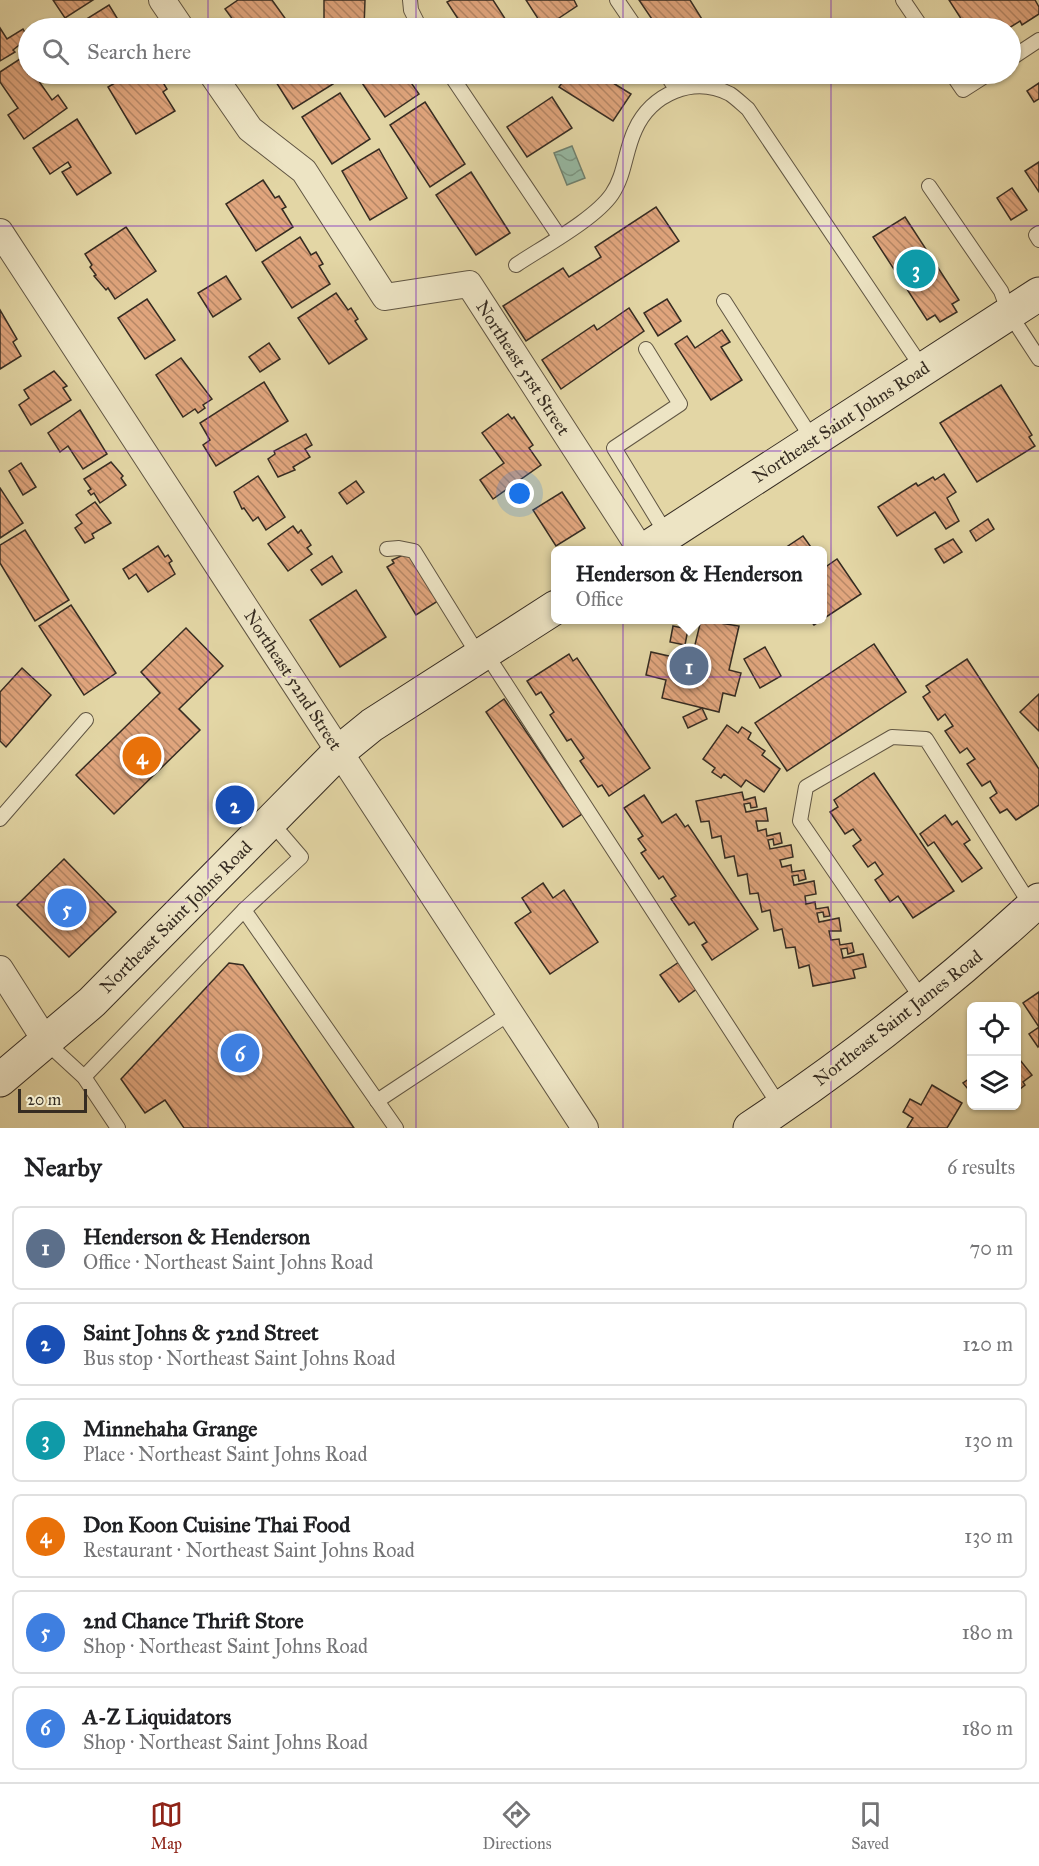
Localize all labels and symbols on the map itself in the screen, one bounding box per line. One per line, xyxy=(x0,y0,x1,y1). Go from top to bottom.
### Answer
pin: 3 xyxy=(896,246,936,292)
street label: Northeast 51st Street xyxy=(471,297,575,440)
street label: Northeast Saint Johns Road xyxy=(748,357,934,488)
your location xyxy=(505,479,534,508)
street label: Northeast 52nd Street xyxy=(239,605,347,755)
pin: 1 xyxy=(670,644,708,688)
pin: 4 xyxy=(122,734,162,778)
pin: 2 xyxy=(216,782,254,828)
street label: Northeast Saint Johns Road xyxy=(95,836,257,998)
pin: 5 xyxy=(48,886,86,930)
street label: Northeast Saint James Road xyxy=(809,945,987,1091)
pin: 6 xyxy=(220,1030,260,1076)
scale bar xyxy=(18,1086,87,1114)

